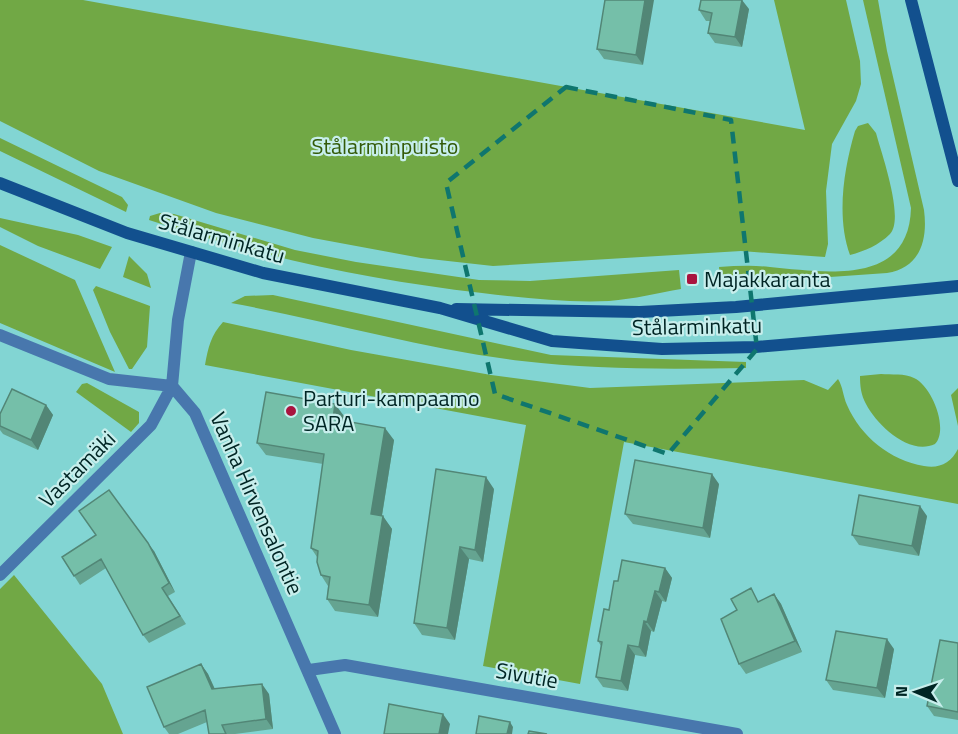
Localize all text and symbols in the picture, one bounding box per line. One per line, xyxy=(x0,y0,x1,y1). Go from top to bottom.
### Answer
park label: Stålarminpuisto xyxy=(312,129,458,163)
street label: Stålarminkatu xyxy=(155,204,289,272)
place label: Majakkaranta xyxy=(704,262,831,296)
marker: Majakkaranta xyxy=(685,272,699,286)
street label: Stålarminkatu xyxy=(632,308,762,344)
place label: Parturi-kampaamo SARA xyxy=(303,381,480,440)
marker: Parturi-kampaamo SARA xyxy=(284,404,298,418)
street label: Vanha Hirvensalontie xyxy=(201,406,313,600)
street label: Vastamäki xyxy=(31,423,123,515)
street label: Sivutie xyxy=(493,653,561,697)
north arrow xyxy=(886,662,946,722)
text: N xyxy=(889,686,913,697)

